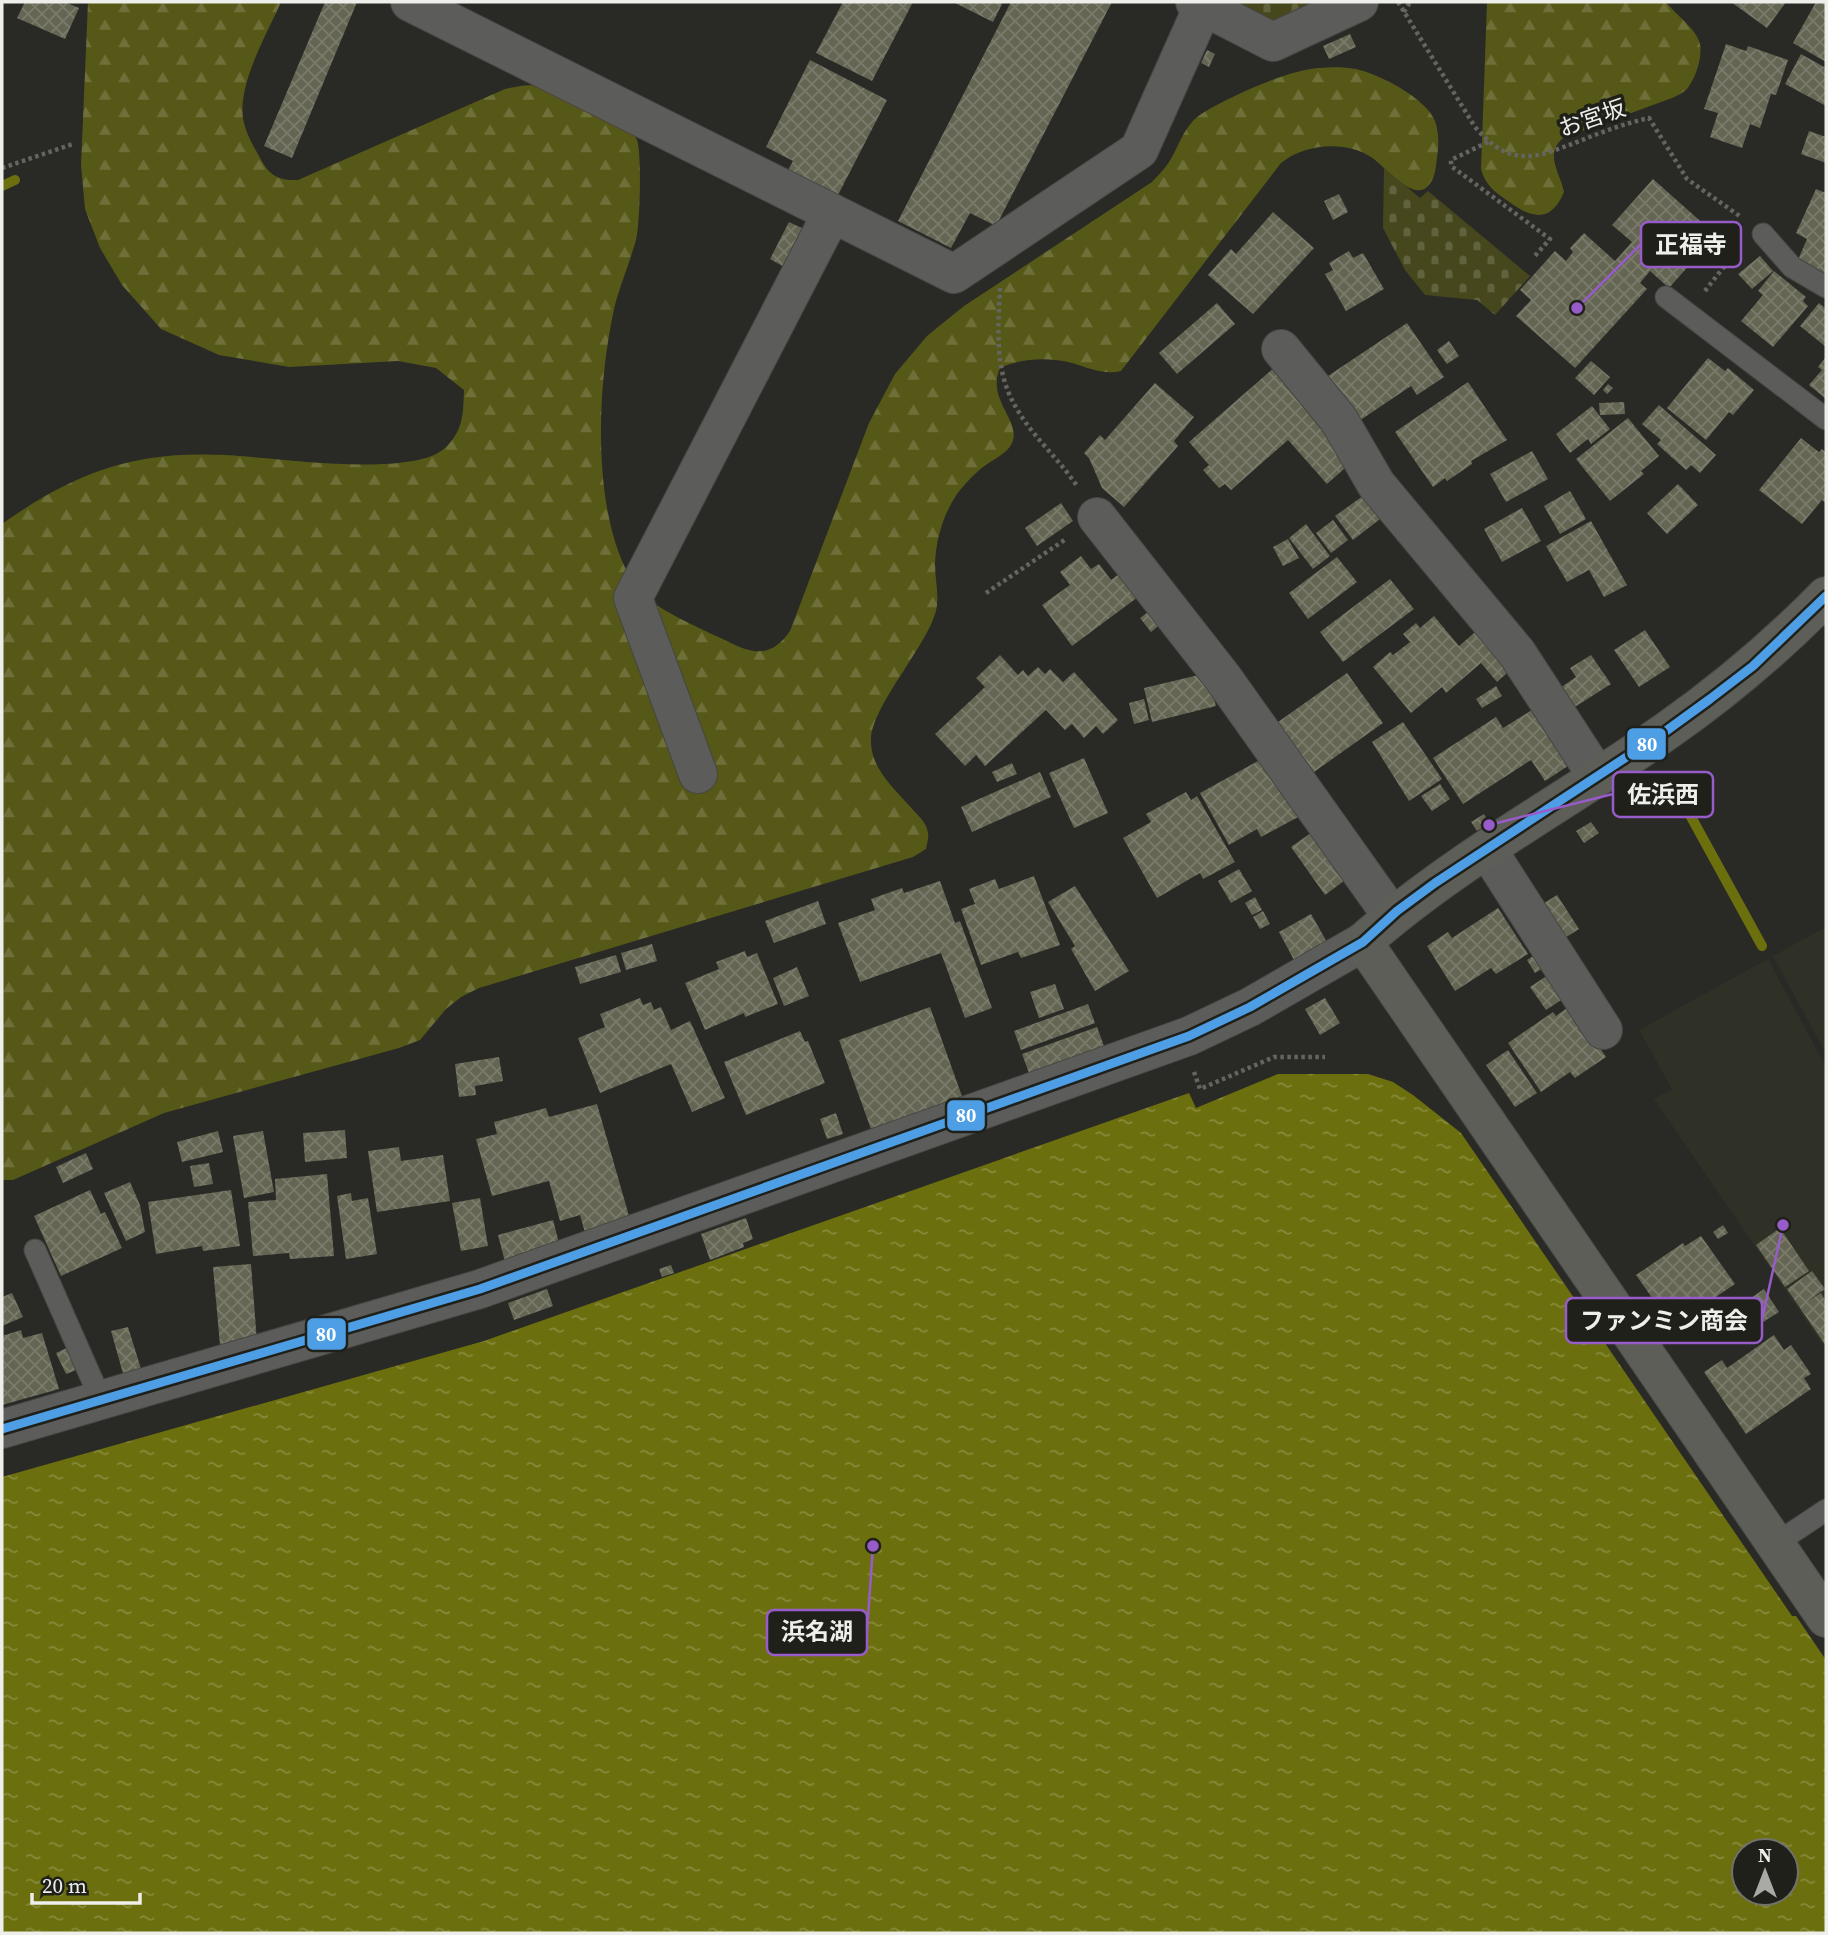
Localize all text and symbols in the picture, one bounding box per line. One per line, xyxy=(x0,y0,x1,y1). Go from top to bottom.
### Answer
street label: お宮坂 xyxy=(1554,92,1630,144)
callout: 正福寺 xyxy=(1641,222,1741,267)
text: 正福寺 xyxy=(1655,228,1727,261)
line badge: 80 xyxy=(1626,727,1667,761)
text: 80 xyxy=(1637,731,1657,757)
callout: 佐浜西 xyxy=(1613,772,1713,817)
text: 佐浜西 xyxy=(1627,778,1699,811)
line badge: 80 xyxy=(946,1099,986,1132)
text: 80 xyxy=(956,1102,976,1128)
callout: ファンミン商会 xyxy=(1566,1298,1762,1343)
text: ファンミン商会 xyxy=(1580,1304,1748,1337)
line badge: 80 xyxy=(306,1317,347,1351)
text: 80 xyxy=(316,1321,336,1347)
callout: 浜名湖 xyxy=(767,1610,867,1655)
text: 浜名湖 xyxy=(781,1615,853,1648)
north arrow xyxy=(1730,1837,1800,1907)
text: N xyxy=(1758,1842,1772,1868)
scale bar xyxy=(32,1862,140,1906)
text: 20 m xyxy=(42,1871,87,1900)

